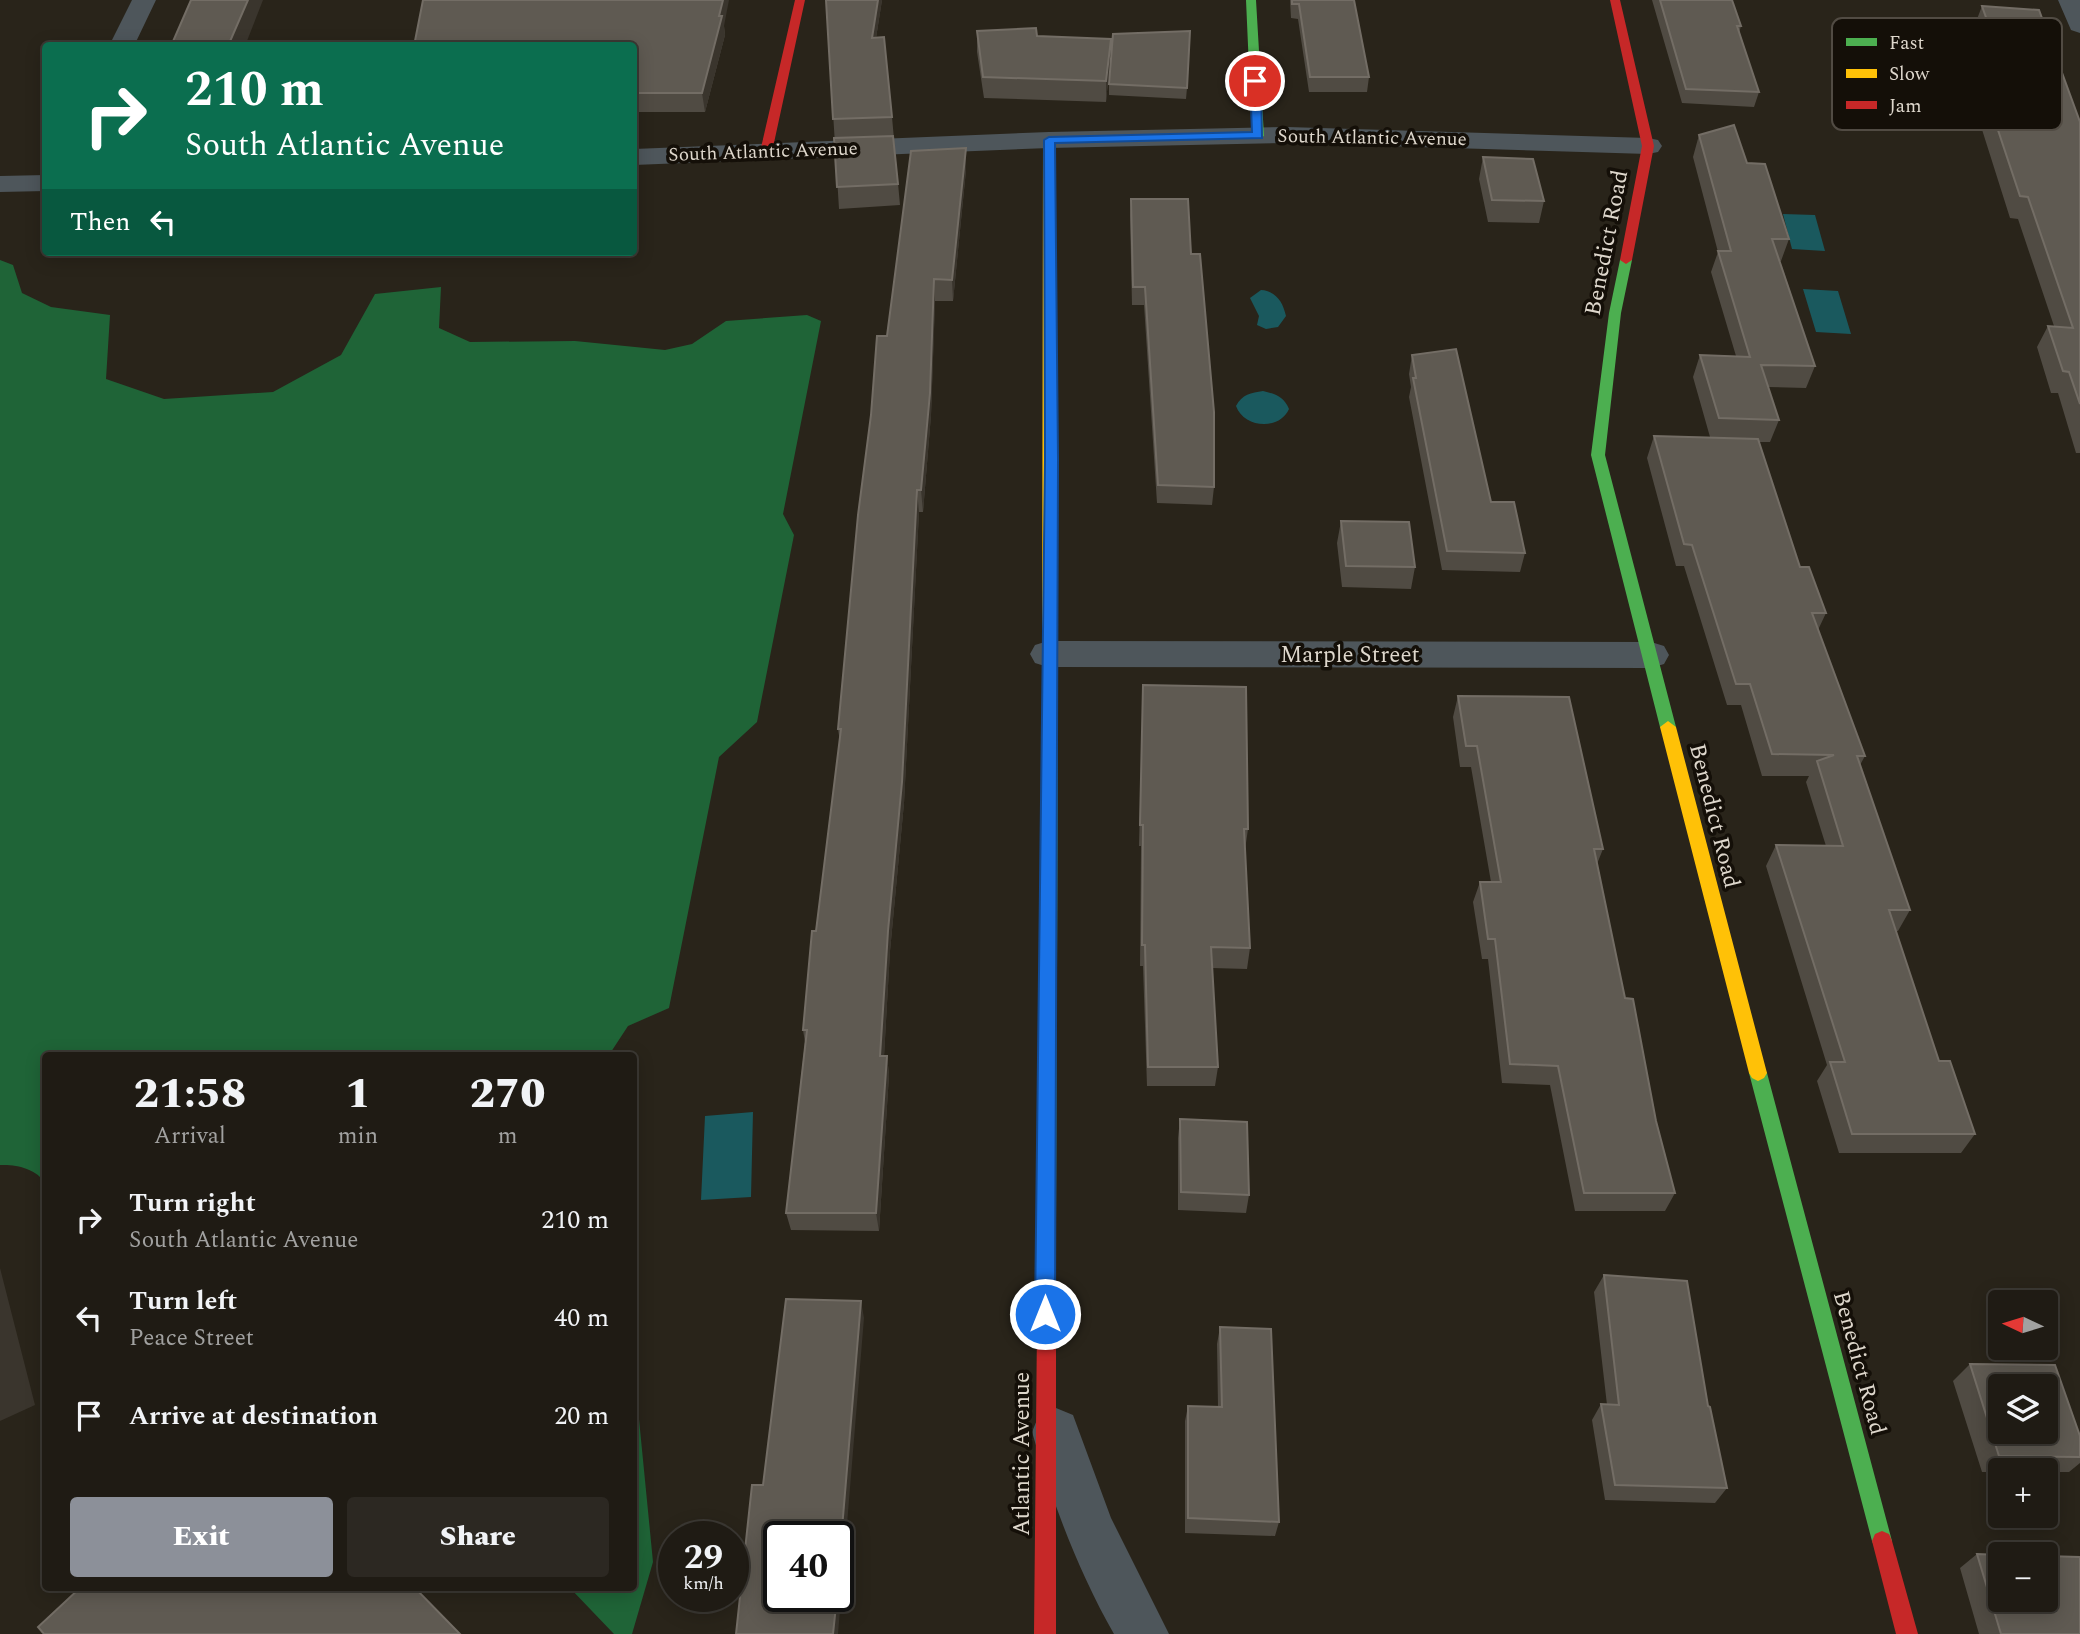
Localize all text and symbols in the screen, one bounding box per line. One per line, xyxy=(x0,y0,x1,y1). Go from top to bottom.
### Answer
legend xyxy=(1832,18,2062,130)
text: Fast xyxy=(1889,29,1925,58)
pin xyxy=(1225,51,1285,111)
text: 210 m xyxy=(185,53,324,128)
text: Slow xyxy=(1889,60,1930,89)
icon: arrive xyxy=(1236,62,1274,100)
icon: right xyxy=(70,70,161,161)
text: Jam xyxy=(1889,92,1921,121)
text: South Atlantic Avenue xyxy=(185,121,504,170)
street label: South Atlantic Avenue xyxy=(1277,122,1467,154)
street label: South Atlantic Avenue xyxy=(668,134,858,170)
street label: Benedict Road xyxy=(1576,167,1638,319)
text: Then xyxy=(70,202,130,242)
icon: left xyxy=(144,203,182,241)
street label: Marple Street xyxy=(1280,638,1420,673)
street label: Benedict Road xyxy=(1679,740,1749,892)
text: 21:58 xyxy=(134,1063,246,1126)
text: 1 xyxy=(345,1063,371,1126)
text: 270 xyxy=(470,1063,545,1126)
text: Arrival xyxy=(154,1119,226,1154)
text: min xyxy=(338,1119,378,1154)
text: m xyxy=(498,1119,517,1154)
text: Turn right xyxy=(129,1183,256,1223)
text: 210 m xyxy=(541,1200,609,1240)
icon: right xyxy=(70,1201,108,1239)
text: South Atlantic Avenue xyxy=(129,1223,358,1258)
position arrow xyxy=(1008,1277,1082,1351)
text: Turn left xyxy=(129,1281,237,1321)
street label: Benedict Road xyxy=(1823,1287,1895,1439)
north arrow xyxy=(1988,1290,2058,1360)
map controls xyxy=(1988,1290,2058,1612)
text: 40 m xyxy=(554,1298,609,1338)
icon: left xyxy=(70,1299,108,1337)
text: Peace Street xyxy=(129,1321,254,1356)
street label: Atlantic Avenue xyxy=(1005,1372,1040,1536)
button: layers xyxy=(1988,1374,2058,1444)
text: Arrive at destination xyxy=(129,1396,378,1436)
text: 20 m xyxy=(554,1396,609,1436)
icon: arrive xyxy=(70,1397,108,1435)
button: + xyxy=(1988,1458,2058,1528)
button: Exit xyxy=(70,1497,333,1577)
button: Share xyxy=(347,1497,609,1577)
speed limit sign: 40 xyxy=(763,1521,854,1612)
text: 29 xyxy=(684,1531,723,1584)
button: − xyxy=(1988,1542,2058,1612)
text: km/h xyxy=(683,1570,724,1597)

